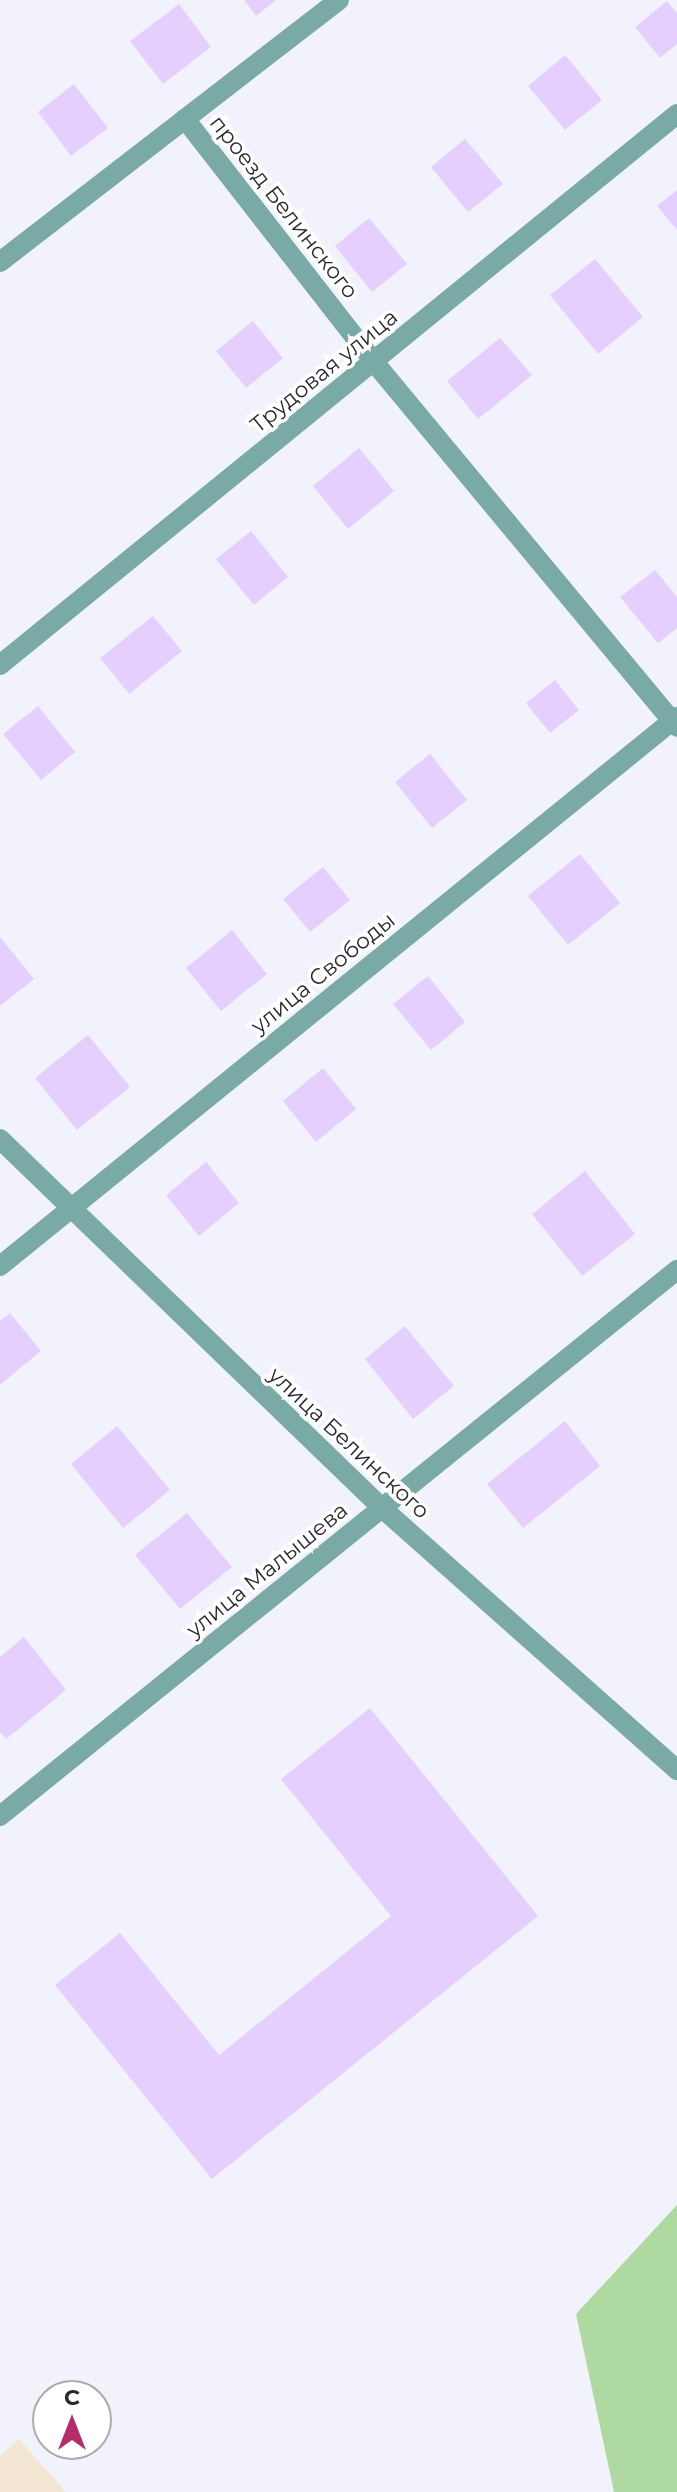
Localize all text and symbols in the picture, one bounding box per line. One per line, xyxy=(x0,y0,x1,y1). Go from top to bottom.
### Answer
street label: проезд Белинского xyxy=(204,110,364,304)
street label: Трудовая улица xyxy=(245,304,403,438)
street label: улица Свободы xyxy=(246,907,400,1039)
street label: улица Белинского xyxy=(263,1362,435,1524)
street label: улица Малышева xyxy=(181,1497,353,1643)
north arrow xyxy=(32,2380,112,2460)
text: С xyxy=(64,2384,80,2411)

